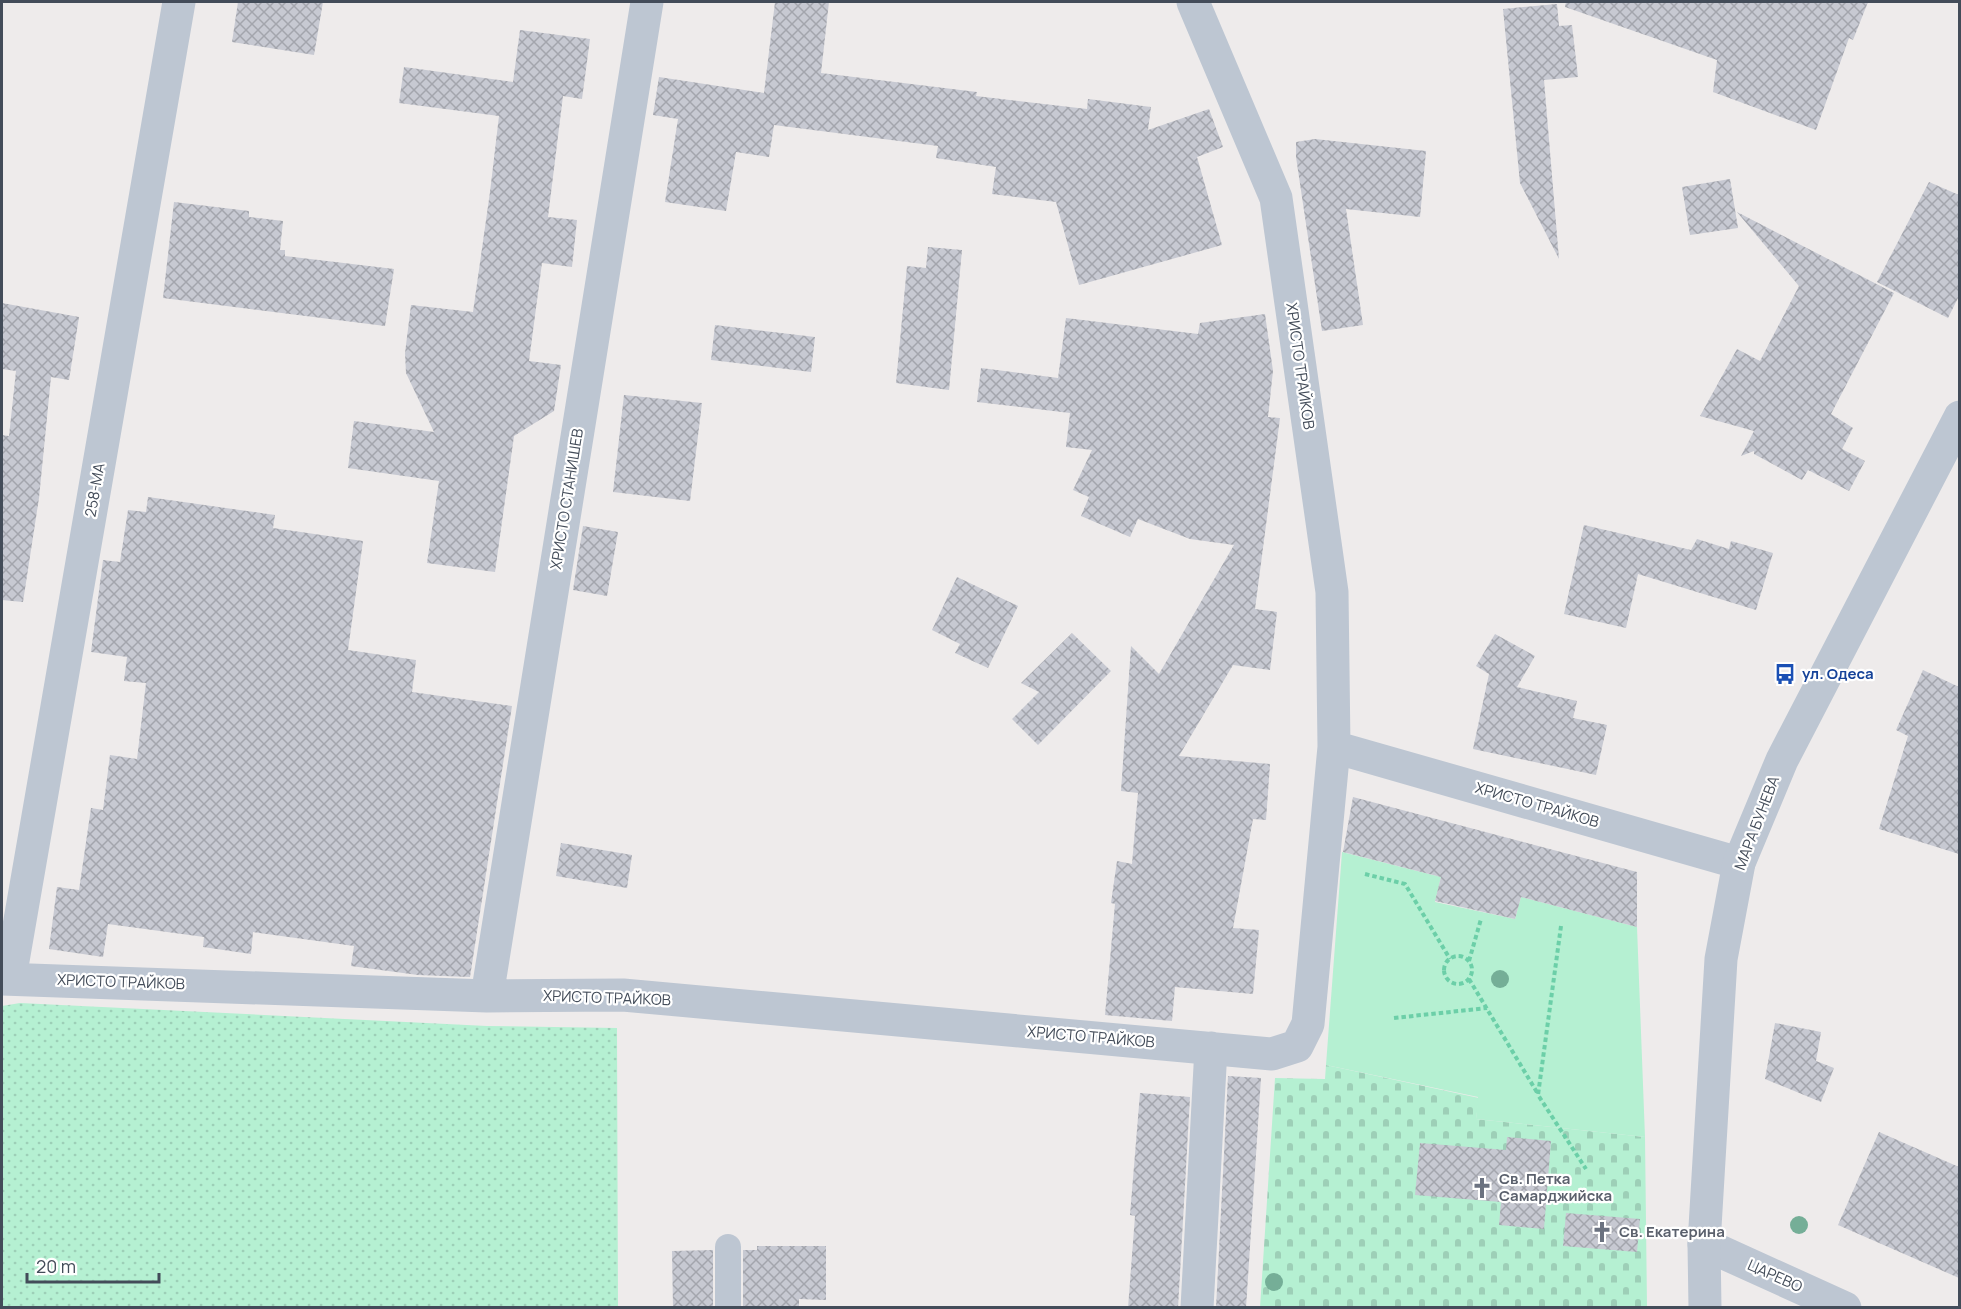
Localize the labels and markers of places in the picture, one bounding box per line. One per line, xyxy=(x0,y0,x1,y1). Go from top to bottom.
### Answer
bus stop icon: ул. Одеса xyxy=(1773,662,1797,686)
place label: ул. Одеса xyxy=(1802,663,1874,684)
place label: Св. Петка Самарджийска xyxy=(1499,1168,1612,1206)
church icon: Св. Петка Самарджийска xyxy=(1470,1176,1494,1200)
church icon: Св. Екатерина xyxy=(1590,1220,1614,1244)
place label: Св. Екатерина xyxy=(1619,1221,1725,1242)

